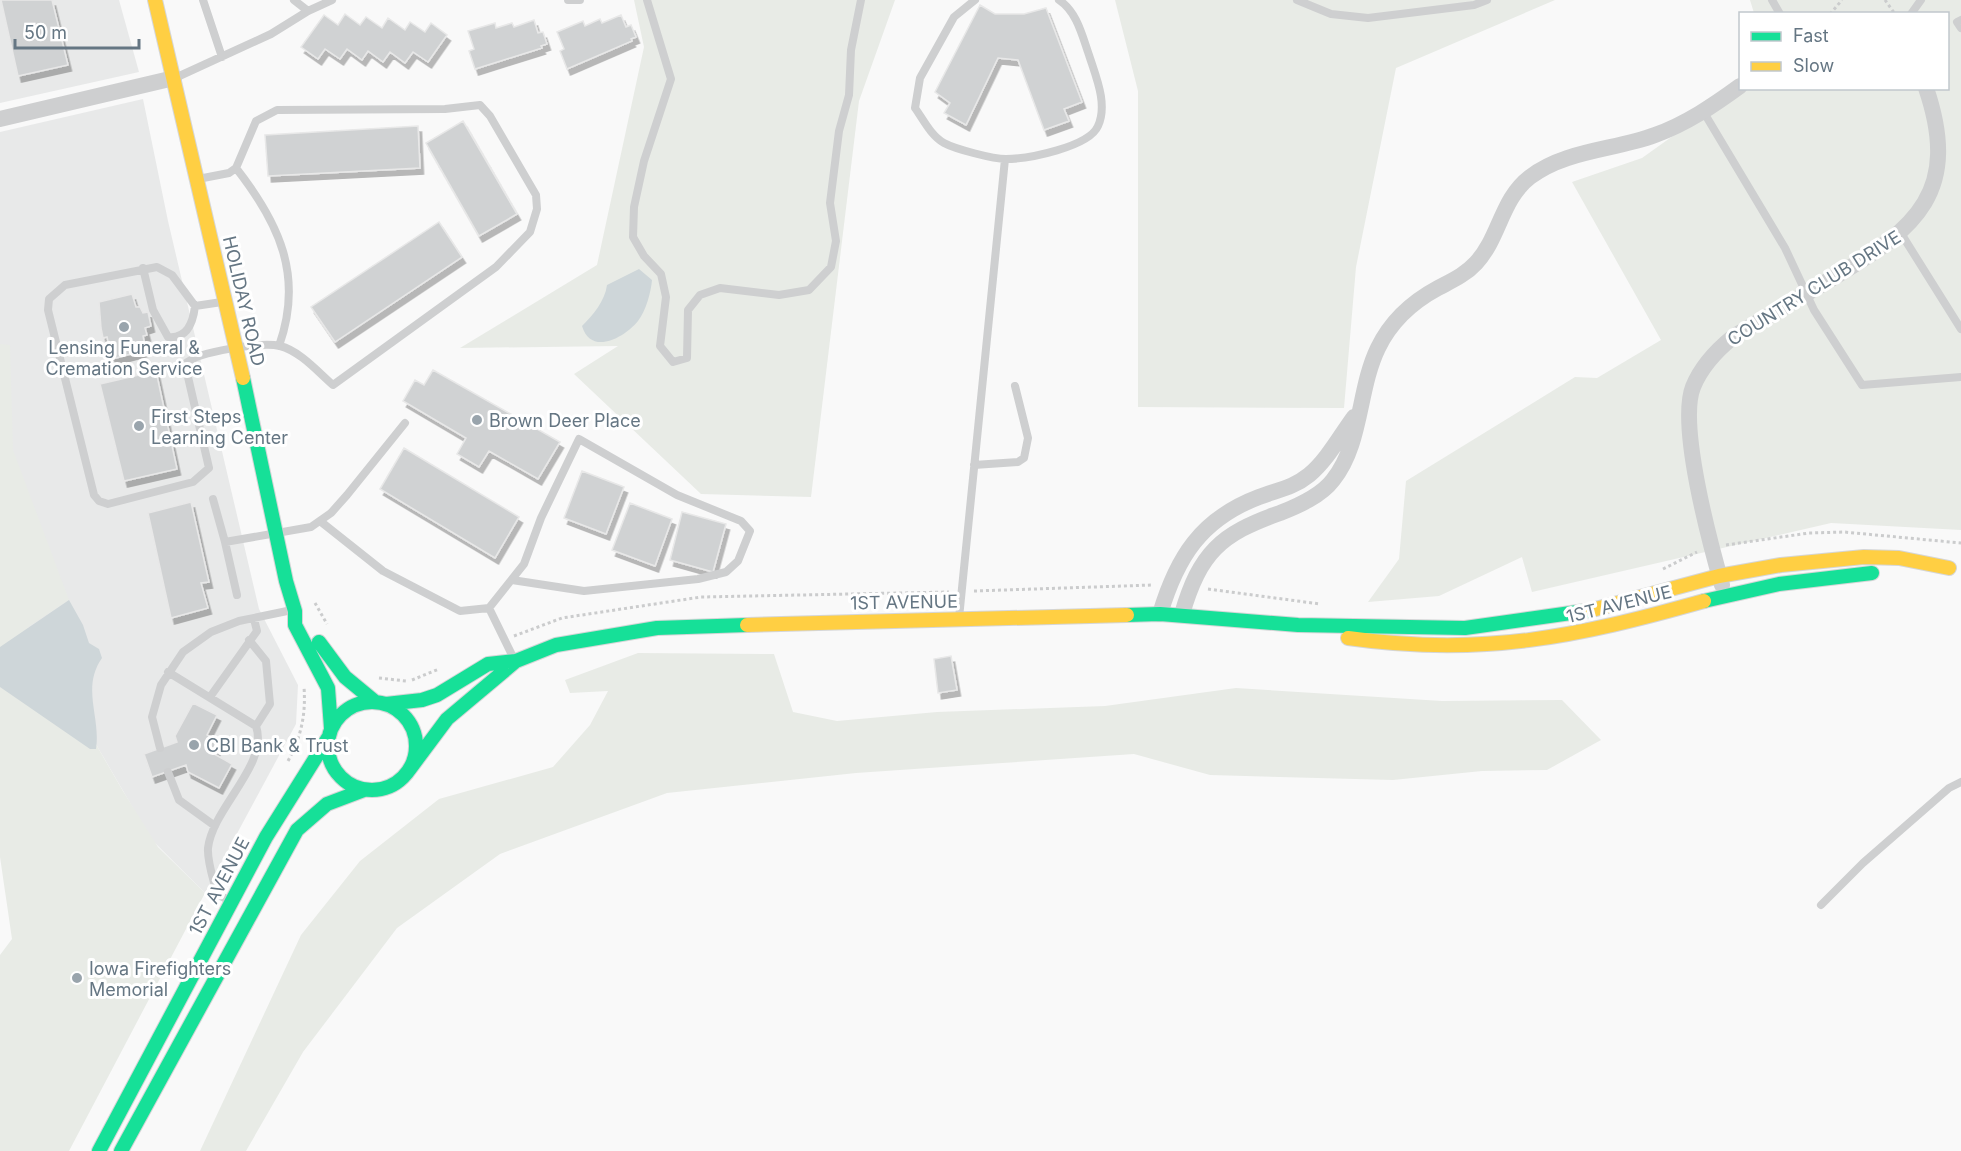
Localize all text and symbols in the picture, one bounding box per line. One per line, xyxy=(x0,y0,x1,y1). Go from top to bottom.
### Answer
scale bar xyxy=(15,12,140,50)
legend xyxy=(1739,12,1949,90)
text: 50 m xyxy=(24,22,67,43)
text: Fast xyxy=(1793,25,1829,46)
text: Slow xyxy=(1793,55,1834,76)
street label: COUNTRY CLUB DRIVE xyxy=(1724,226,1904,350)
street label: HOLIDAY ROAD xyxy=(219,234,269,368)
marker: Lensing Funeral & Cremation Service xyxy=(117,320,131,334)
place label: Lensing Funeral & Cremation Service xyxy=(45,337,203,379)
place label: First Steps Learning Center xyxy=(151,406,288,448)
place label: Brown Deer Place xyxy=(489,410,641,431)
marker: Brown Deer Place xyxy=(470,413,484,427)
marker: First Steps Learning Center xyxy=(132,419,146,433)
street label: 1ST AVENUE xyxy=(1564,581,1674,627)
street label: 1ST AVENUE xyxy=(850,591,958,613)
place label: CBI Bank & Trust xyxy=(206,735,348,756)
marker: CBI Bank & Trust xyxy=(187,738,201,752)
street label: 1ST AVENUE xyxy=(184,833,254,939)
place label: Iowa Firefighters Memorial xyxy=(89,958,231,1000)
marker: Iowa Firefighters Memorial xyxy=(70,971,84,985)

